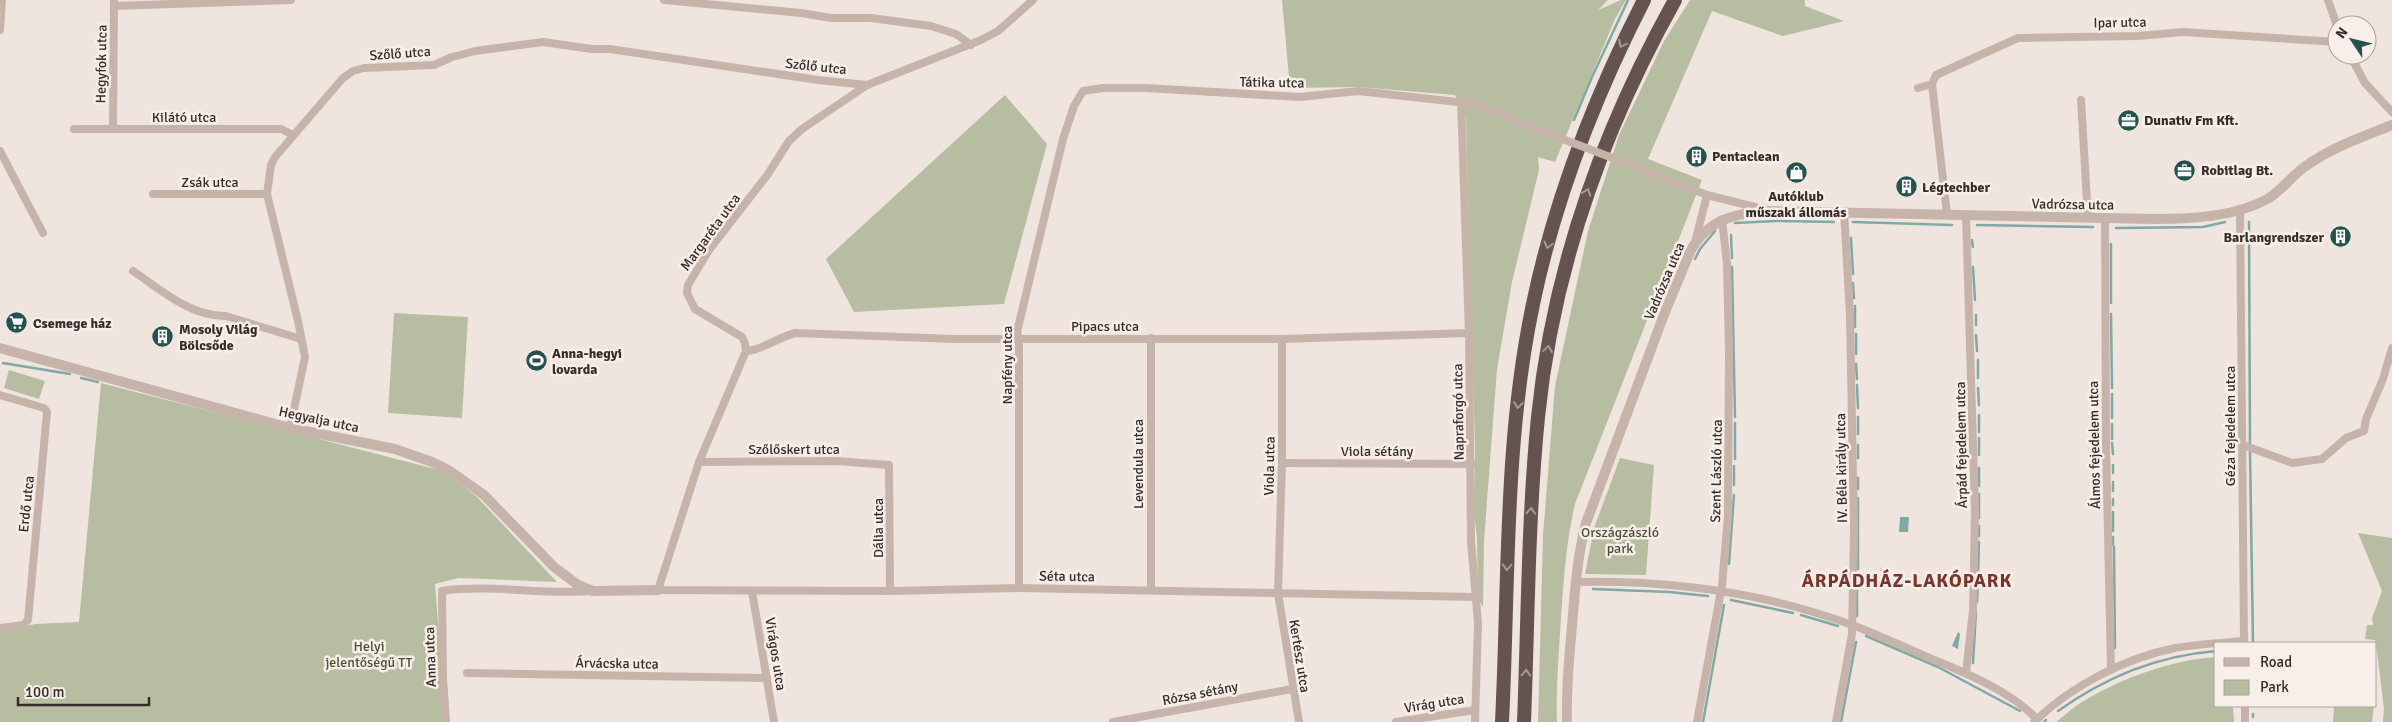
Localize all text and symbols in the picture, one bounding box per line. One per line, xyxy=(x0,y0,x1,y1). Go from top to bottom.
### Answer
street label: Ipar utca xyxy=(2093,14,2147,31)
north arrow xyxy=(2327,15,2377,65)
text: N xyxy=(2332,24,2352,42)
street label: Hegyfok utca xyxy=(92,25,111,103)
one-way arrow xyxy=(1618,38,1628,47)
street label: Szőlő utca xyxy=(369,43,431,64)
street label: Szőlő utca xyxy=(784,55,847,78)
street label: Tátika utca xyxy=(1239,73,1305,92)
office icon: Dunativ Fm Kft. xyxy=(2116,108,2140,132)
street label: Kilátó utca xyxy=(152,109,216,126)
place label: Dunativ Fm Kft. xyxy=(2144,112,2239,129)
building icon: Pentaclean xyxy=(1684,144,1708,168)
place label: Pentaclean xyxy=(1712,148,1780,165)
office icon: Robitlag Bt. xyxy=(2173,158,2197,182)
shop icon: Autóklub műszaki állomás xyxy=(1784,161,1808,185)
place label: Robitlag Bt. xyxy=(2201,162,2273,179)
street label: Zsák utca xyxy=(181,174,239,191)
building icon: Légtechber xyxy=(1894,175,1918,199)
place label: Légtechber xyxy=(1922,179,1990,196)
one-way arrow xyxy=(1582,188,1592,197)
place label: Autóklub műszaki állomás xyxy=(1746,188,1846,221)
street label: Margaréta utca xyxy=(677,190,744,274)
street label: Vadrózsa utca xyxy=(2032,195,2114,214)
building icon: Barlangrendszer xyxy=(2328,225,2352,249)
place label: Barlangrendszer xyxy=(2224,229,2324,246)
street label: Vadrózsa utca xyxy=(1640,240,1688,323)
one-way arrow xyxy=(1543,241,1553,249)
supermarket icon: Csemege ház xyxy=(5,311,29,335)
place label: Csemege ház xyxy=(33,315,112,332)
street label: Pipacs utca xyxy=(1071,318,1139,335)
place label: Mosoly Világ Bölcsőde xyxy=(179,321,258,354)
building icon: Mosoly Világ Bölcsőde xyxy=(151,325,175,349)
street label: Napfény utca xyxy=(999,326,1016,404)
place label: Anna-hegyi lovarda xyxy=(552,345,622,378)
one-way arrow xyxy=(1542,345,1553,353)
sports icon: Anna-hegyi lovarda xyxy=(524,349,548,373)
street label: Napraforgó utca xyxy=(1449,363,1468,461)
street label: Géza fejedelem utca xyxy=(2222,366,2239,486)
street label: Árpád fejedelem utca xyxy=(1952,381,1971,509)
street label: Álmos fejedelem utca xyxy=(2085,381,2104,509)
one-way arrow xyxy=(1513,401,1524,409)
street label: Hegyalja utca xyxy=(277,403,361,436)
street label: IV. Béla király utca xyxy=(1832,413,1851,523)
street label: Levendula utca xyxy=(1130,419,1147,509)
street label: Szent László utca xyxy=(1707,419,1726,523)
street label: Viola utca xyxy=(1260,436,1279,496)
street label: Szőlőskert utca xyxy=(748,441,840,458)
street label: Viola sétány xyxy=(1341,443,1414,460)
street label: Erdő utca xyxy=(15,475,38,533)
street label: Dália utca xyxy=(870,498,887,558)
one-way arrow xyxy=(1526,507,1537,515)
park label: Országzászló park xyxy=(1581,524,1659,557)
one-way arrow xyxy=(1502,563,1513,571)
street label: Séta utca xyxy=(1039,568,1095,585)
district label: ÁRPÁDHÁZ-LAKÓPARK xyxy=(1802,569,2012,593)
street label: Virágos utca xyxy=(761,616,790,692)
street label: Kertész utca xyxy=(1285,618,1314,694)
street label: Anna utca xyxy=(421,627,440,687)
park label: Helyi jelentőségű TT xyxy=(325,638,413,671)
legend xyxy=(2214,642,2377,707)
text: Road xyxy=(2260,653,2292,671)
street label: Árvácska utca xyxy=(575,654,659,673)
one-way arrow xyxy=(1521,669,1531,677)
scale bar xyxy=(18,674,149,706)
street label: Rózsa sétány xyxy=(1161,678,1240,709)
text: Park xyxy=(2260,678,2289,696)
text: 100 m xyxy=(25,683,65,701)
street label: Virág utca xyxy=(1403,690,1465,717)

